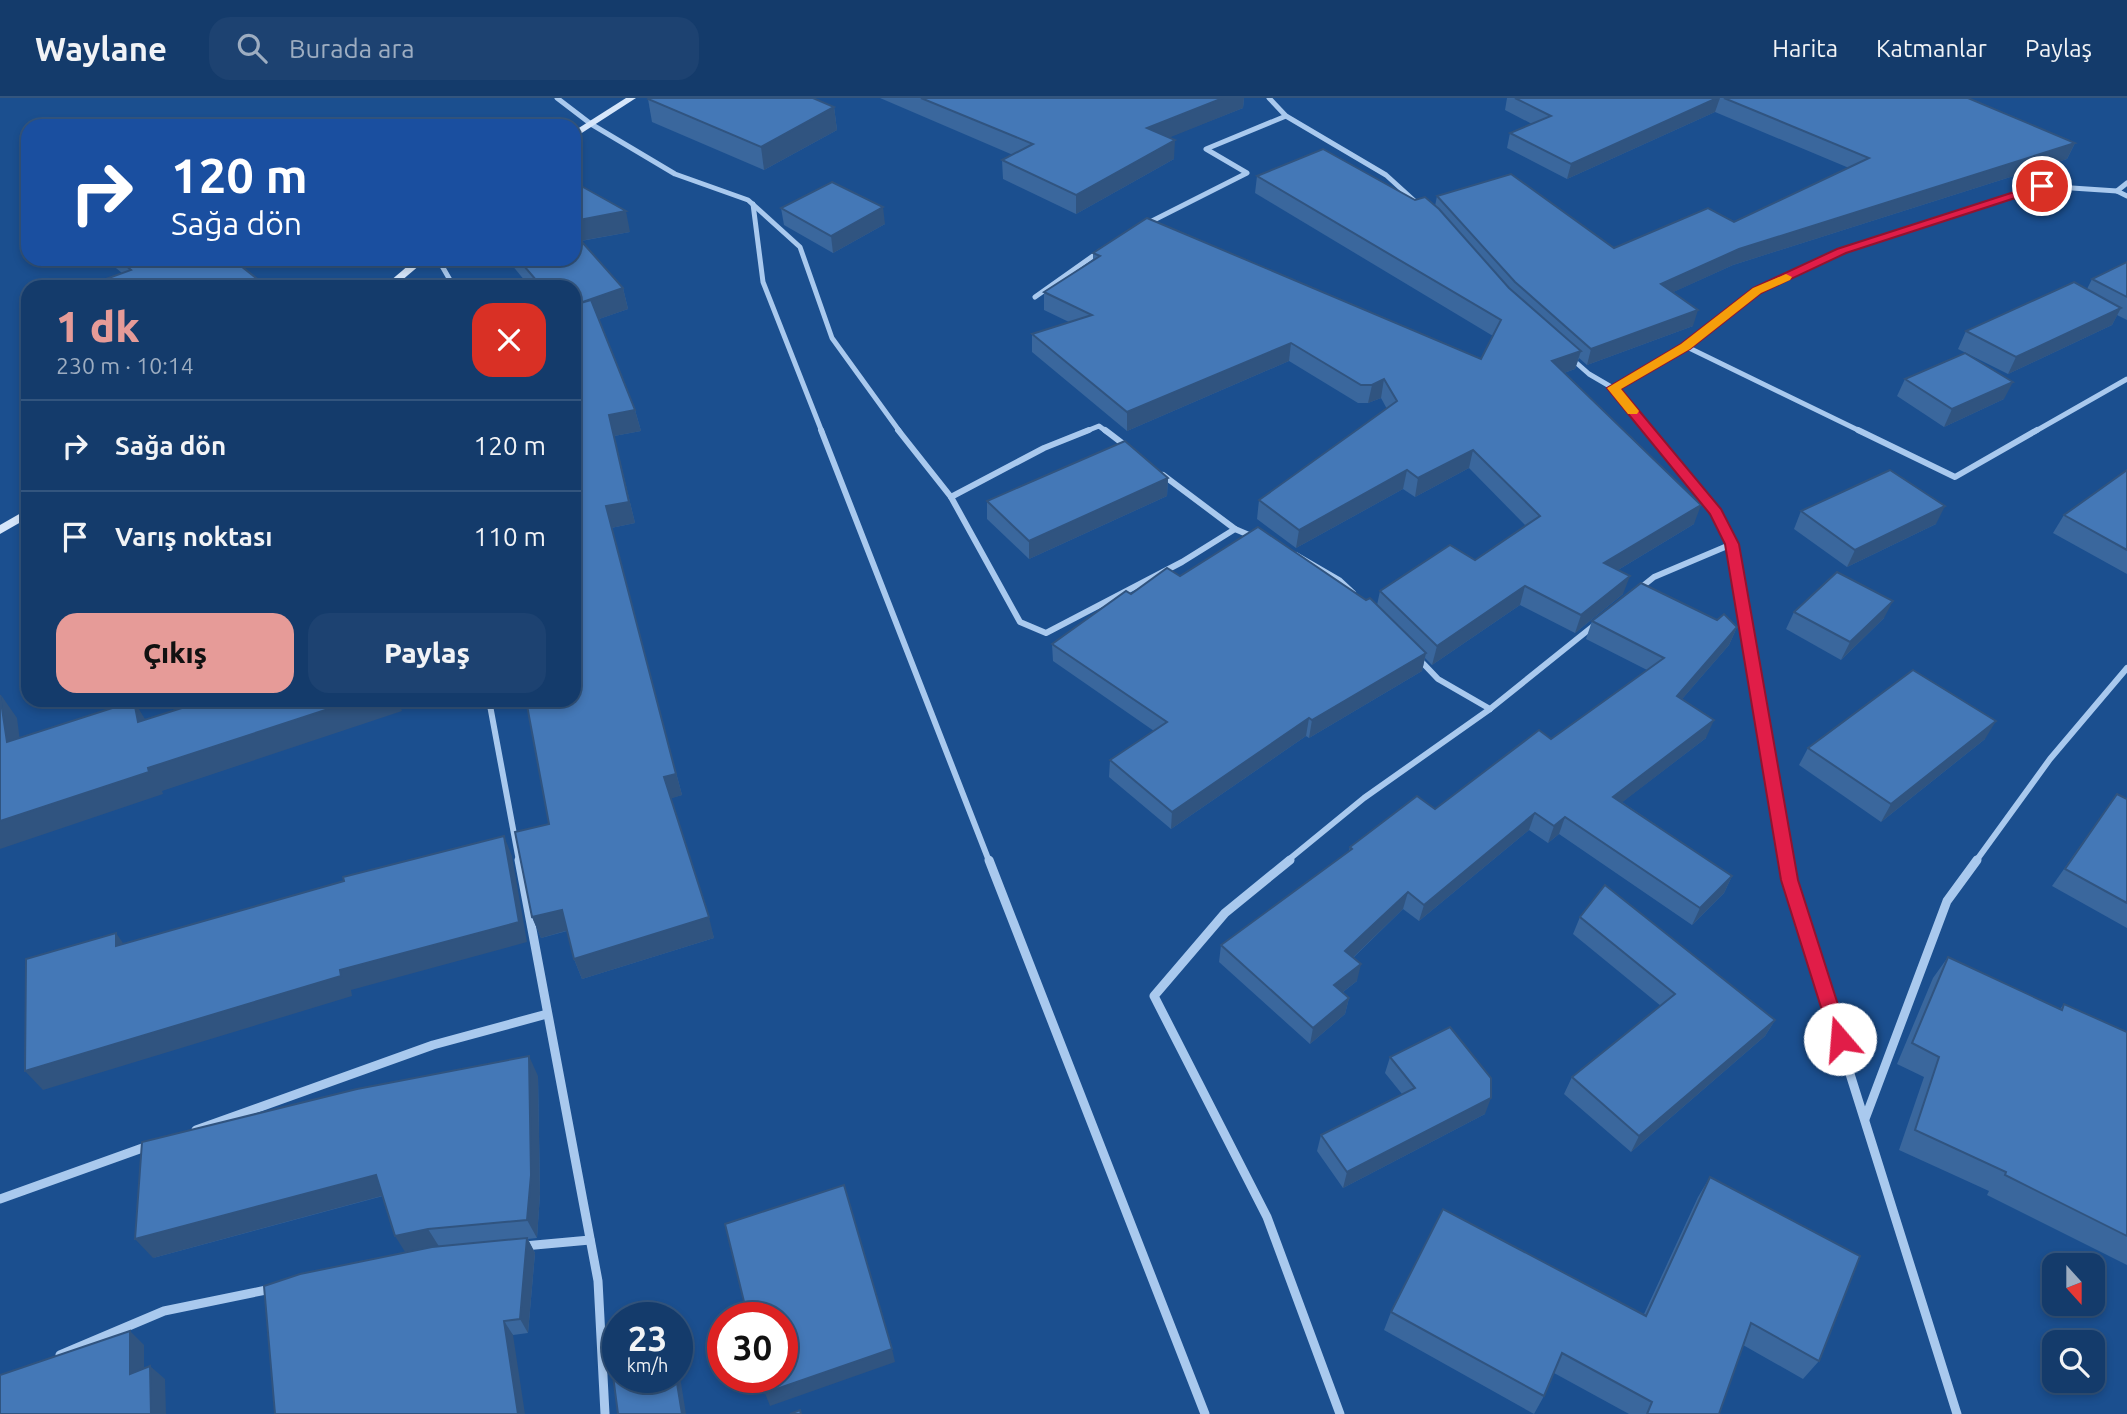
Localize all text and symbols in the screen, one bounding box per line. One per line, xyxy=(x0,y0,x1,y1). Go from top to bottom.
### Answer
search box xyxy=(209,17,699,80)
icon: search xyxy=(233,29,271,67)
text: Waylane xyxy=(35,30,167,67)
text: Burada ara xyxy=(289,34,415,63)
text: Harita xyxy=(1772,35,1838,62)
text: Katmanlar xyxy=(1876,35,1987,62)
text: Paylaş xyxy=(2025,35,2092,62)
icon: right xyxy=(56,147,147,238)
text: 120 m xyxy=(171,147,308,202)
pin xyxy=(2012,156,2072,216)
icon: arrive xyxy=(2023,167,2061,205)
text: Sağa dön xyxy=(171,205,302,241)
text: 1 dk xyxy=(56,303,139,350)
button: close xyxy=(472,303,546,377)
text: 230 m · 10:14 xyxy=(56,353,194,378)
icon: right xyxy=(56,427,94,465)
text: Sağa dön xyxy=(115,431,226,460)
text: 120 m xyxy=(474,431,546,460)
icon: arrive xyxy=(56,518,94,556)
text: Varış noktası xyxy=(115,522,272,551)
text: 110 m xyxy=(474,522,546,551)
button: Çıkış xyxy=(56,613,294,693)
button: Paylaş xyxy=(308,613,546,693)
position arrow xyxy=(1803,1002,1877,1076)
north arrow xyxy=(2042,1253,2105,1316)
map controls xyxy=(2042,1253,2105,1393)
speed limit sign: 30 xyxy=(707,1302,798,1393)
text: 23 xyxy=(628,1318,667,1358)
button: search xyxy=(2042,1330,2105,1393)
text: km/h xyxy=(627,1355,668,1375)

